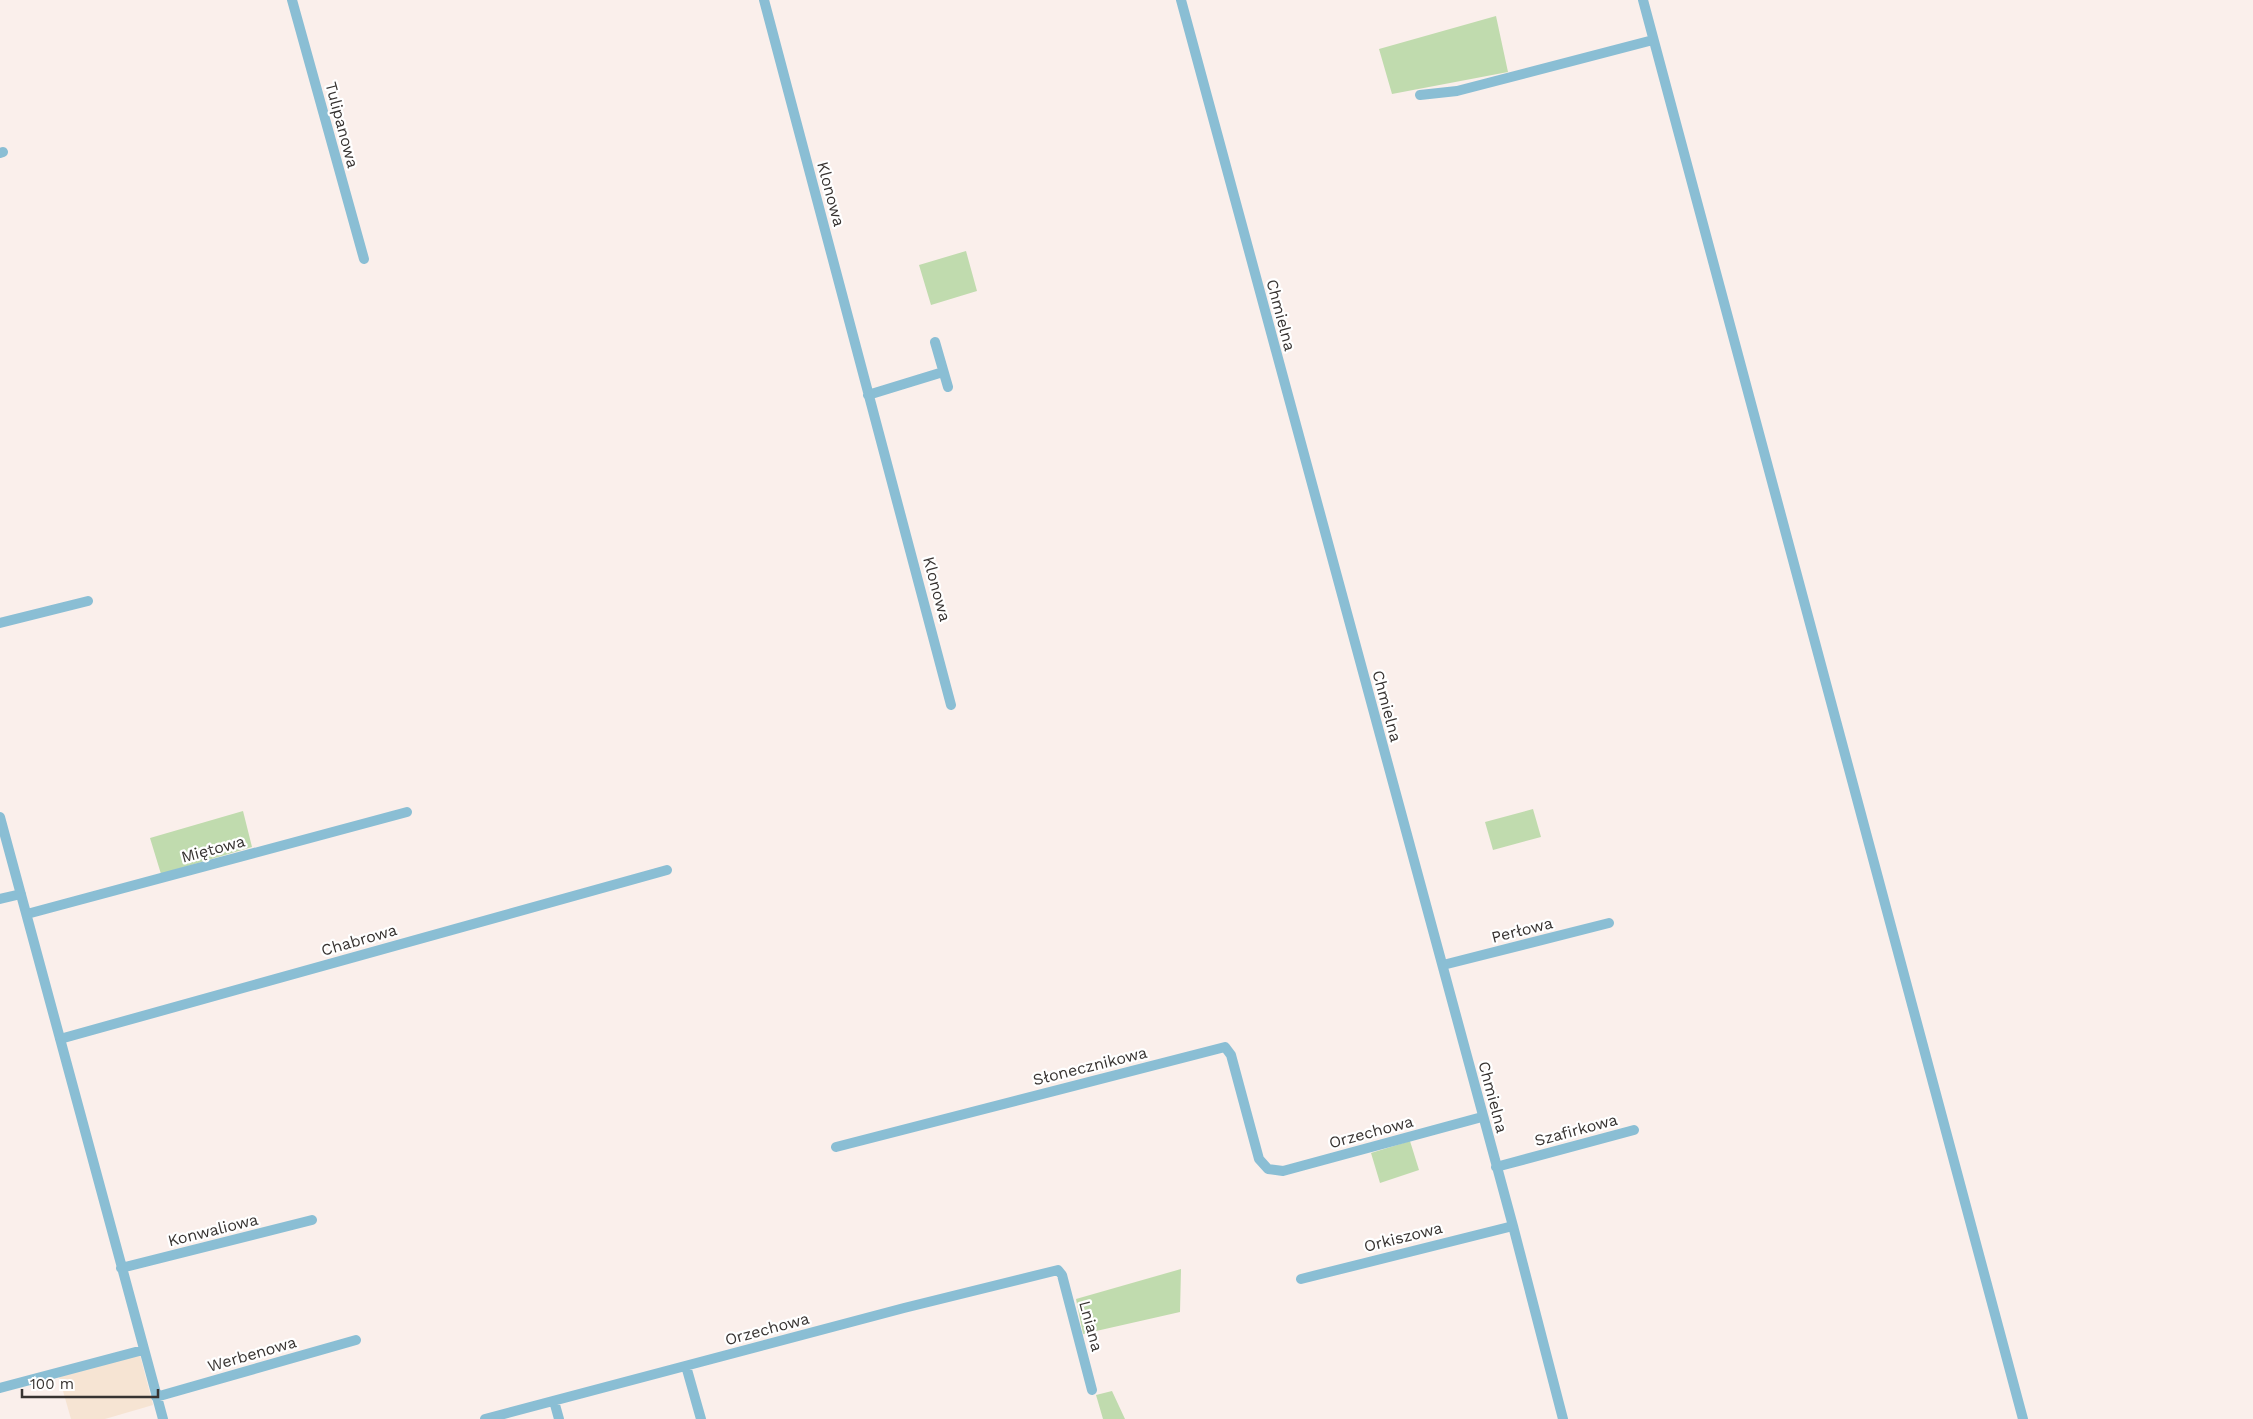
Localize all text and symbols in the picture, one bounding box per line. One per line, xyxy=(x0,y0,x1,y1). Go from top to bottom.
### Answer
street label: Tulipanowa xyxy=(321,80,363,170)
street label: Klonowa xyxy=(813,159,849,229)
street label: Chmielna xyxy=(1262,277,1300,353)
street label: Klonowa xyxy=(919,554,955,624)
street label: Chmielna xyxy=(1368,668,1406,744)
street label: Miętowa xyxy=(179,831,247,867)
street label: Perłowa xyxy=(1489,913,1555,947)
street label: Chabrowa xyxy=(319,920,399,960)
street label: Słonecznikowa xyxy=(1031,1043,1149,1089)
street label: Chmielna xyxy=(1474,1059,1512,1135)
street label: Szafirkowa xyxy=(1532,1110,1620,1150)
street label: Orzechowa xyxy=(1327,1112,1415,1152)
street label: Konwaliowa xyxy=(166,1210,260,1250)
street label: Orkiszowa xyxy=(1362,1218,1444,1256)
street label: Lniana xyxy=(1075,1299,1107,1353)
street label: Orzechowa xyxy=(723,1309,811,1349)
street label: Werbenowa xyxy=(205,1332,299,1376)
scale bar xyxy=(22,1366,159,1398)
text: 100 m xyxy=(30,1375,74,1393)

